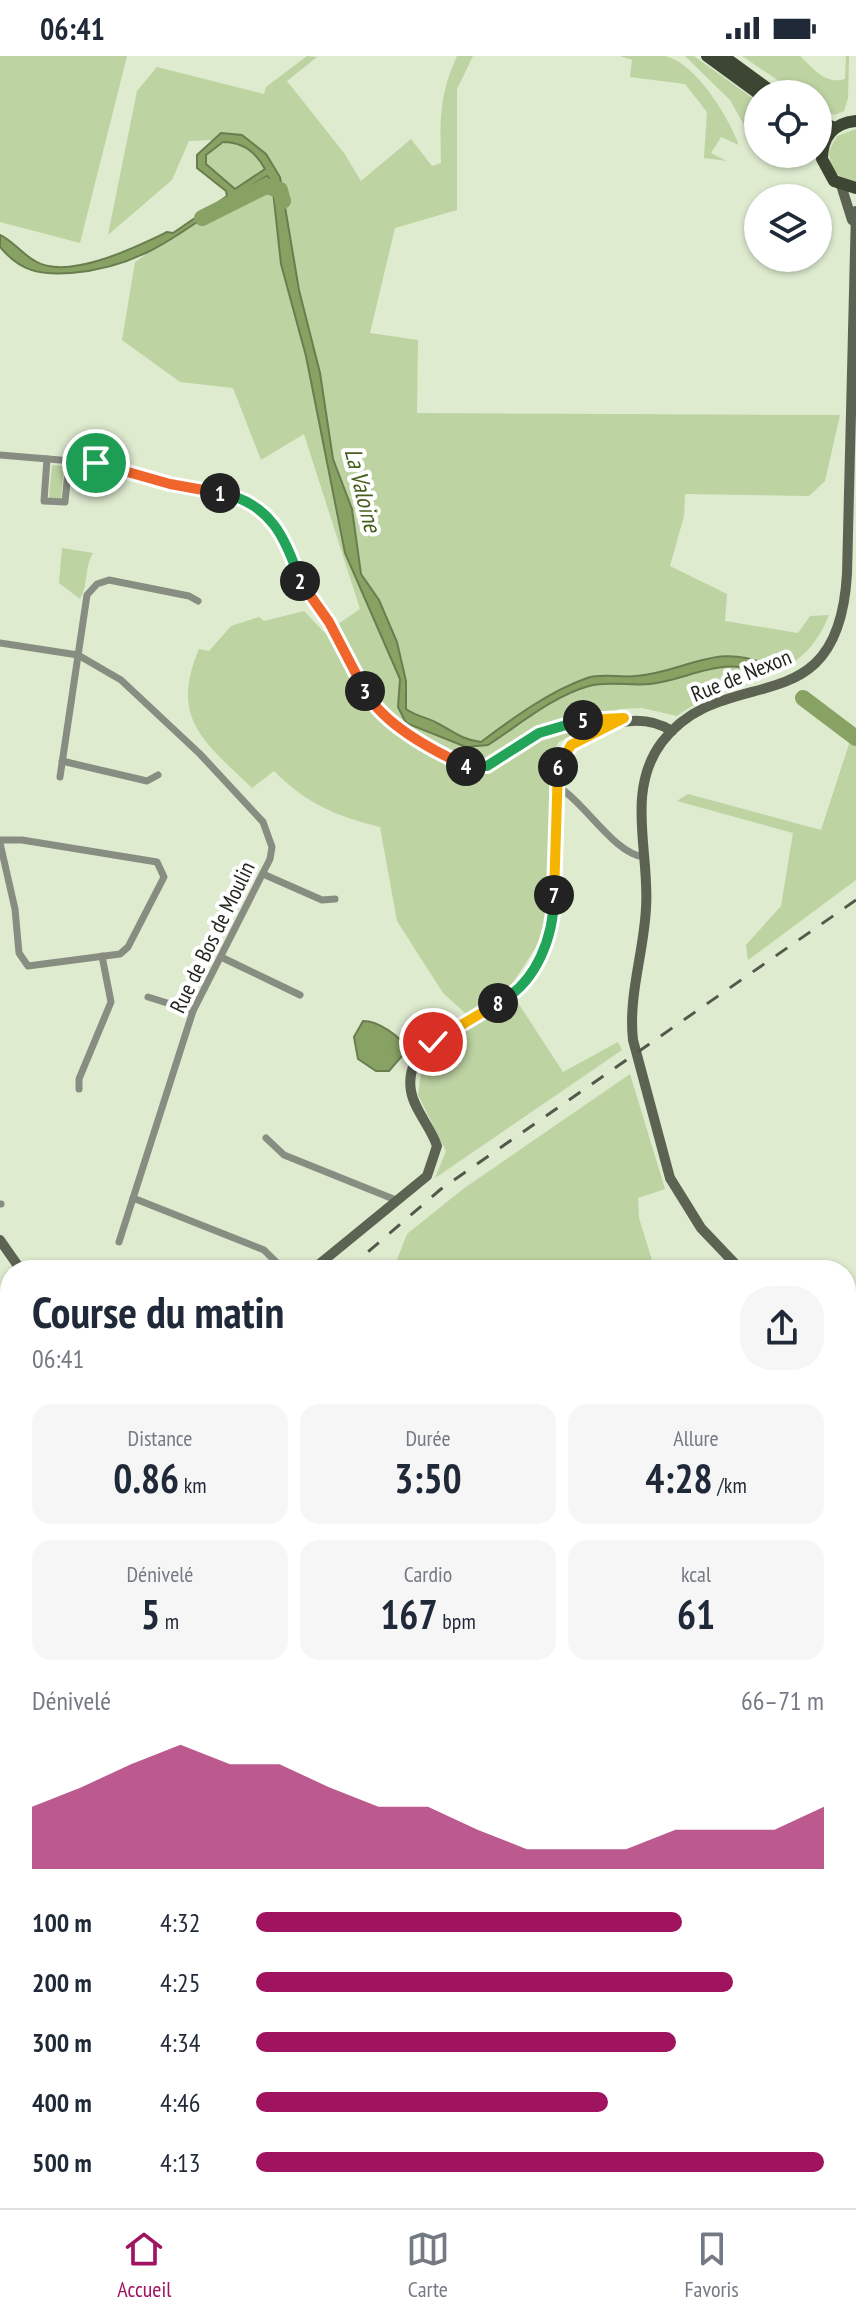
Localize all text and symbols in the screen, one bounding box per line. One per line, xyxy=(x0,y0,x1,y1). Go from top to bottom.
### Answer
text: 06:41 xyxy=(40,9,105,48)
map controls xyxy=(744,80,832,272)
button: locate xyxy=(744,80,832,168)
button: layers xyxy=(744,184,832,272)
pin xyxy=(62,429,130,497)
icon: arrive xyxy=(74,441,118,485)
water label: La Valoine xyxy=(338,445,389,537)
pin: 1 xyxy=(200,473,240,513)
text: 1 xyxy=(215,479,225,507)
pin: 2 xyxy=(280,561,320,601)
text: 2 xyxy=(295,567,305,595)
street label: Rue de Nexon xyxy=(687,642,795,708)
pin: 3 xyxy=(345,671,385,711)
text: 3 xyxy=(360,677,370,705)
pin: 5 xyxy=(563,700,603,740)
text: 5 xyxy=(578,706,588,734)
pin: 4 xyxy=(446,746,486,786)
pin: 6 xyxy=(538,747,578,787)
text: 4 xyxy=(461,752,471,780)
text: 6 xyxy=(553,753,563,781)
street label: Rue de Bos de Moulin xyxy=(163,857,261,1017)
pin: 7 xyxy=(534,875,574,915)
text: 7 xyxy=(549,881,559,909)
pin: 8 xyxy=(478,983,518,1023)
text: 8 xyxy=(493,989,503,1017)
pin xyxy=(399,1008,467,1076)
icon: check xyxy=(411,1020,455,1064)
text: Course du matin xyxy=(32,1283,284,1340)
button: share xyxy=(740,1286,824,1370)
text: 06:41 xyxy=(32,1342,84,1375)
text: Distance xyxy=(128,1424,192,1452)
text: Durée xyxy=(405,1424,451,1452)
text: Allure xyxy=(673,1424,719,1452)
text: 0.86 xyxy=(113,1452,179,1504)
text: 3:50 xyxy=(394,1452,462,1504)
text: 4:28 xyxy=(645,1452,713,1504)
text: km xyxy=(179,1471,207,1499)
text: /km xyxy=(713,1471,747,1499)
text: Dénivelé xyxy=(127,1560,193,1588)
text: Cardio xyxy=(404,1560,452,1588)
text: kcal xyxy=(681,1560,711,1588)
text: 5 xyxy=(141,1588,160,1640)
text: 167 xyxy=(380,1588,438,1640)
text: 61 xyxy=(677,1588,715,1640)
text: m xyxy=(160,1607,179,1635)
text: bpm xyxy=(438,1607,476,1635)
text: Dénivelé xyxy=(32,1684,111,1717)
text: 66–71 m xyxy=(741,1684,824,1717)
text: 100 m xyxy=(32,1906,92,1939)
text: 4:32 xyxy=(160,1906,200,1939)
text: 200 m xyxy=(32,1966,92,1999)
text: 4:25 xyxy=(160,1966,200,1999)
text: 300 m xyxy=(32,2026,92,2059)
text: 4:34 xyxy=(160,2026,200,2059)
text: 400 m xyxy=(32,2086,92,2119)
text: 4:46 xyxy=(160,2086,200,2119)
text: 500 m xyxy=(32,2146,92,2179)
text: 4:13 xyxy=(160,2146,200,2179)
tab: Accueil xyxy=(117,2227,171,2303)
tab: Carte xyxy=(406,2227,450,2303)
tab: Favoris xyxy=(685,2227,739,2303)

